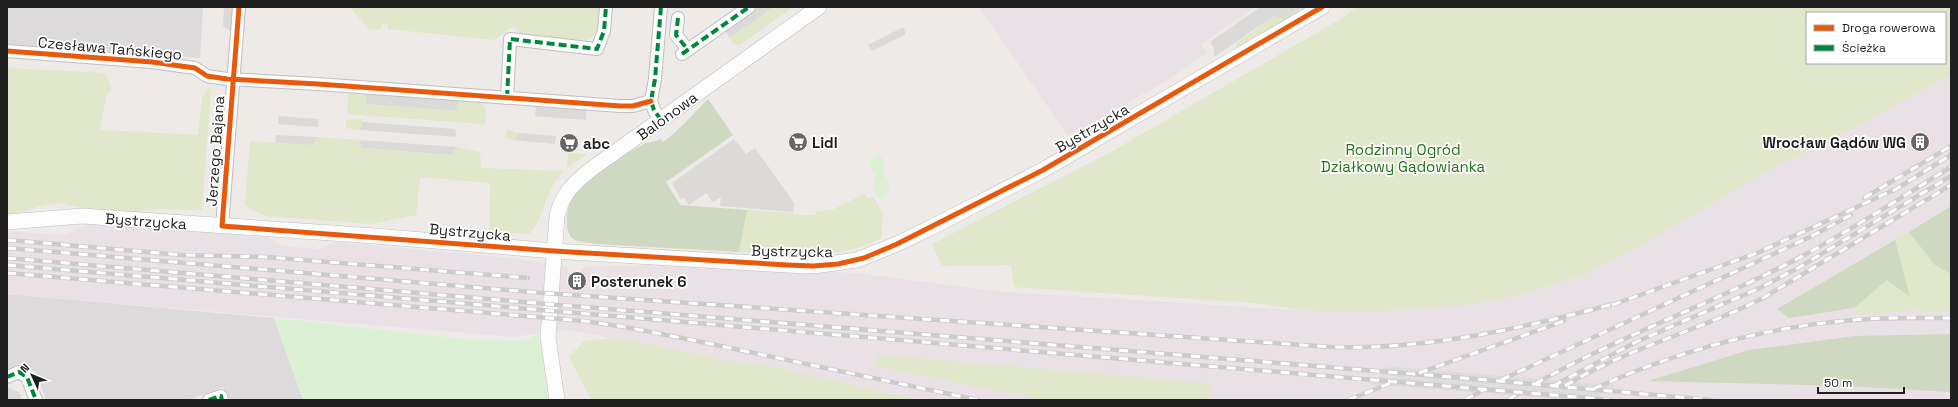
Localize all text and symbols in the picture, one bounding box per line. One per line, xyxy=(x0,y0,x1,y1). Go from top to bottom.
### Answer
legend xyxy=(1806,12,1946,64)
text: Droga rowerowa xyxy=(1842,20,1936,36)
street label: Czesława Tańskiego xyxy=(37,32,183,64)
text: Ścieżka xyxy=(1842,40,1886,56)
street label: Balonowa xyxy=(633,87,701,144)
street label: Jerzego Bajana xyxy=(202,95,228,207)
street label: Bystrzycka xyxy=(1052,99,1133,157)
supermarket icon: Lidl xyxy=(787,131,809,153)
building icon: Wrocław Gądów WG xyxy=(1909,131,1931,153)
supermarket icon: abc xyxy=(558,132,580,154)
place label: Lidl xyxy=(812,133,838,152)
place label: Wrocław Gądów WG xyxy=(1762,133,1906,152)
place label: abc xyxy=(583,134,610,153)
park label: Rodzinny Ogród Działkowy Gądowianka xyxy=(1321,140,1486,176)
street label: Bystrzycka xyxy=(104,209,188,233)
street label: Bystrzycka xyxy=(428,219,512,245)
street label: Bystrzycka xyxy=(751,241,833,261)
building icon: Posterunek 6 xyxy=(566,270,588,292)
place label: Posterunek 6 xyxy=(591,272,687,291)
north arrow xyxy=(12,355,52,395)
text: N xyxy=(17,361,32,376)
scale bar xyxy=(1818,369,1904,395)
text: 50 m xyxy=(1824,375,1852,391)

